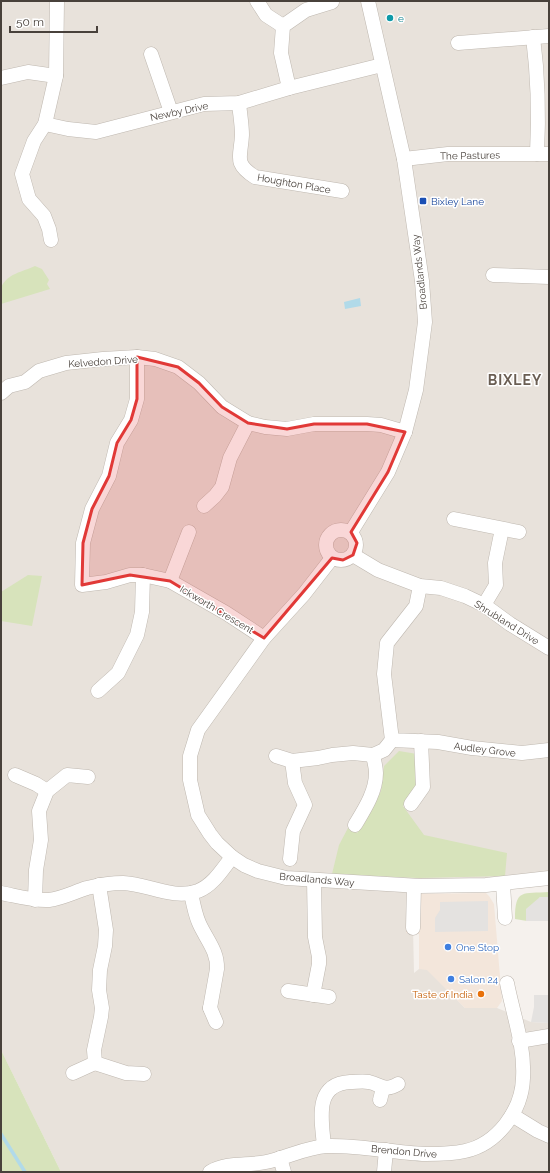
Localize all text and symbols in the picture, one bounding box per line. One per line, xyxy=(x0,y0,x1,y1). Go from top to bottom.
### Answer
scale bar xyxy=(10,8,97,34)
marker: e xyxy=(385,13,395,23)
place label: e xyxy=(398,13,404,24)
text: 50 m xyxy=(16,15,44,29)
street label: Newby Drive xyxy=(149,100,209,123)
street label: The Pastures xyxy=(440,149,500,162)
street label: Houghton Place xyxy=(256,172,332,195)
marker: Bixley Lane xyxy=(418,196,428,206)
place label: Bixley Lane xyxy=(431,196,484,207)
street label: Broadlands Way xyxy=(410,233,429,310)
street label: Kelvedon Drive xyxy=(68,354,138,369)
district label: BIXLEY xyxy=(488,372,542,388)
street label: Ickworth Crescent xyxy=(178,583,256,636)
street label: Shrubland Drive xyxy=(472,598,541,647)
street label: Audley Grove xyxy=(453,740,517,759)
street label: Broadlands Way xyxy=(279,871,356,888)
marker: One Stop xyxy=(443,942,453,952)
place label: One Stop xyxy=(456,942,499,953)
marker: Salon 24 xyxy=(446,974,456,984)
place label: Salon 24 xyxy=(459,974,499,985)
place label: Taste of India xyxy=(412,989,473,1000)
marker: Taste of India xyxy=(476,989,486,999)
street label: Brendon Drive xyxy=(371,1143,437,1160)

